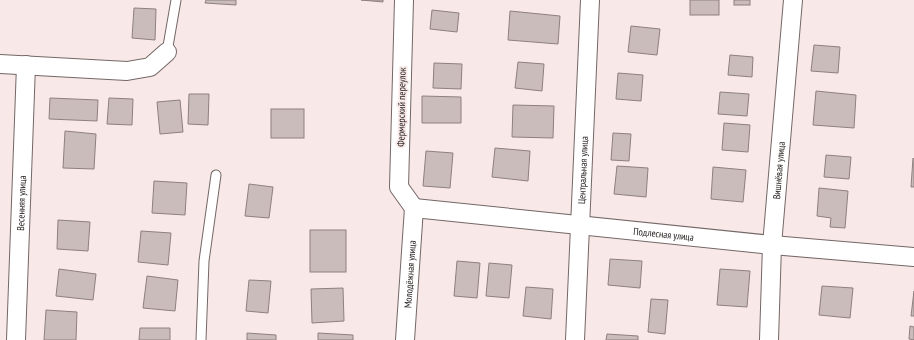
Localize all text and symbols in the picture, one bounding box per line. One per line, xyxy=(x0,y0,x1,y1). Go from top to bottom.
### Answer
street label: Фермерский переулок xyxy=(394,67,409,147)
street label: Центральная улица xyxy=(575,136,591,204)
street label: Вишнёвая улица xyxy=(770,141,788,200)
street label: Весенняя улица xyxy=(14,175,29,231)
street label: Подлесная улица xyxy=(633,225,694,244)
street label: Молодёжная улица xyxy=(401,240,419,308)

